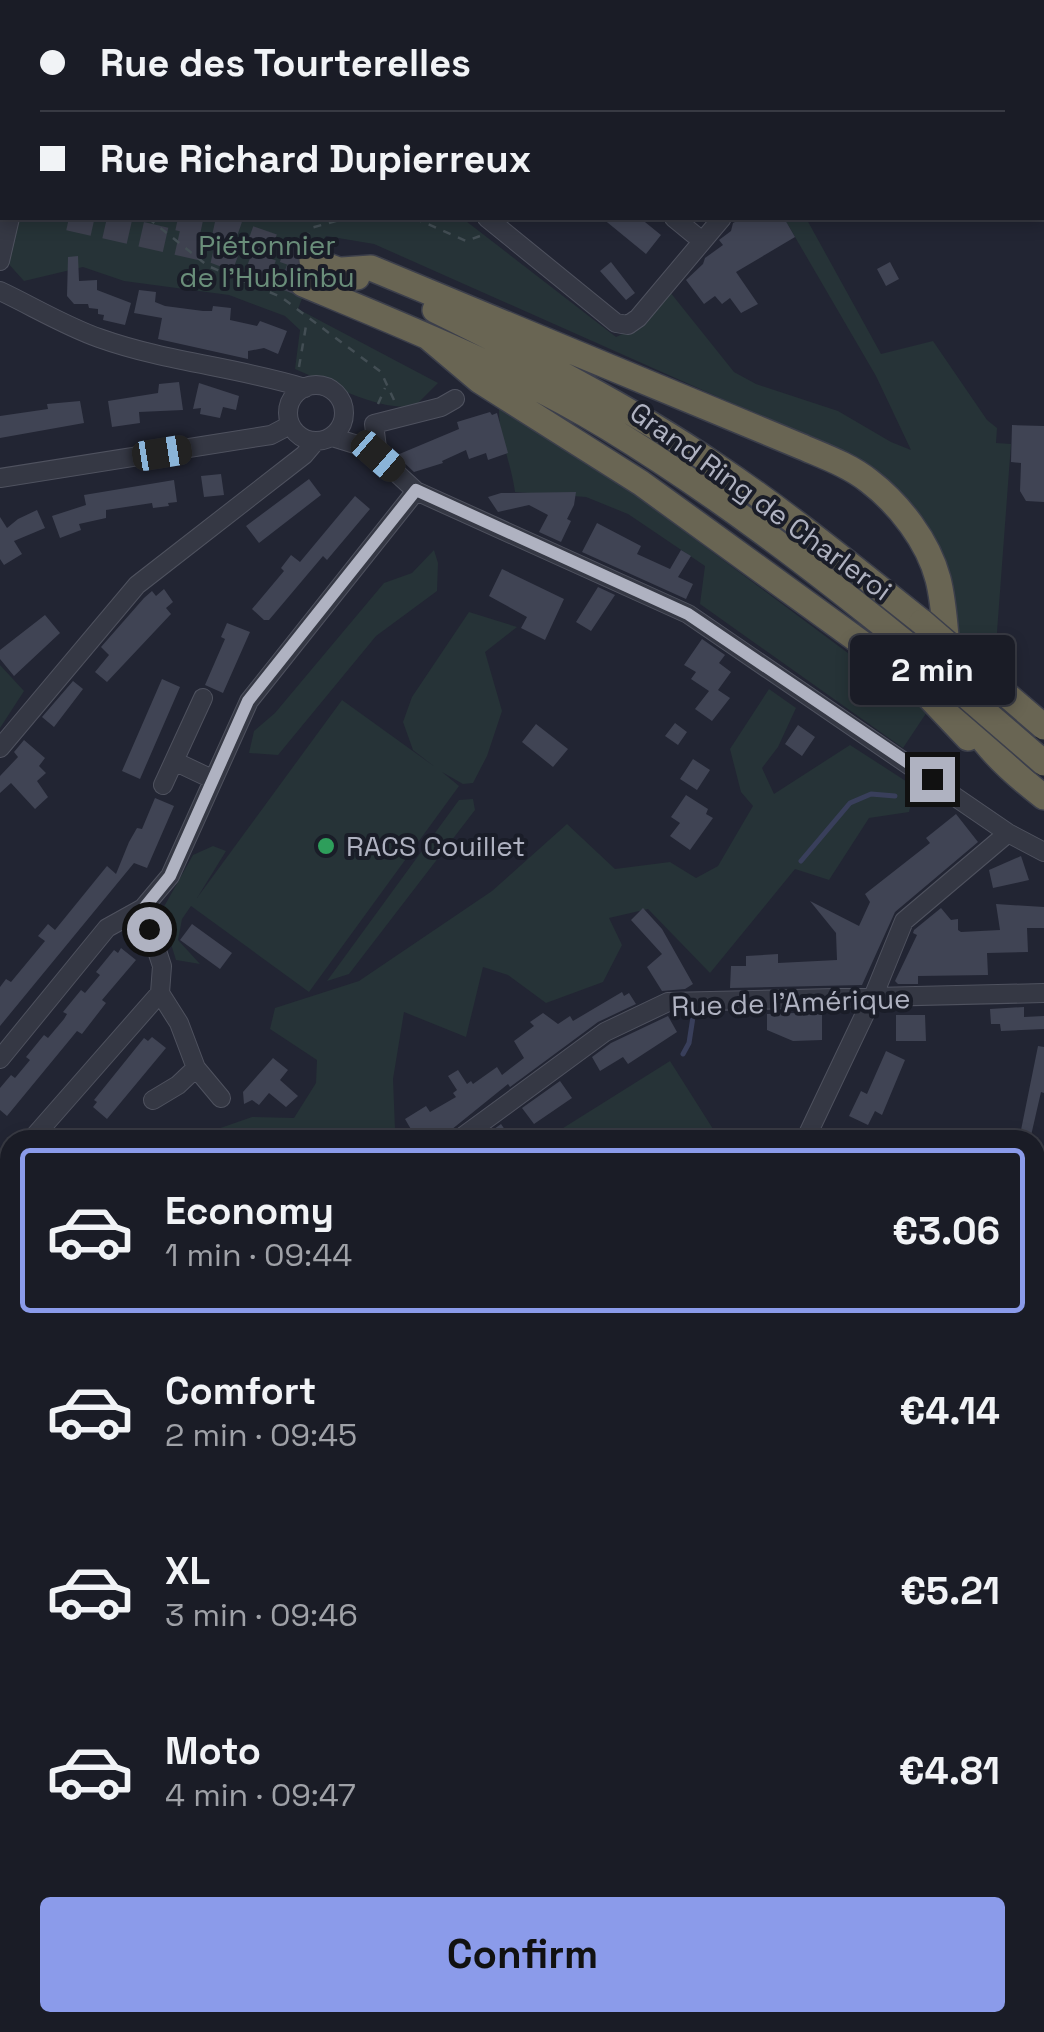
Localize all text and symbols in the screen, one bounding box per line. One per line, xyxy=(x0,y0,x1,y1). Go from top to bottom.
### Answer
text: Rue des Tourterelles xyxy=(100,39,471,87)
text: Rue Richard Dupierreux xyxy=(100,135,531,183)
park label: Piétonnier de l'Hublinbu xyxy=(179,227,355,295)
street label: Grand Ring de Charleroi xyxy=(623,394,899,608)
car xyxy=(346,425,410,487)
car xyxy=(130,433,194,473)
callout: 2 min xyxy=(850,634,1014,704)
text: 2 min xyxy=(891,650,974,690)
route end xyxy=(910,757,955,802)
place label: RACS Couillet xyxy=(346,828,525,864)
marker: RACS Couillet xyxy=(315,835,337,857)
route start xyxy=(127,907,172,952)
street label: Rue de l'Amérique xyxy=(671,980,911,1024)
icon: car xyxy=(45,1186,135,1276)
text: Economy xyxy=(165,1187,334,1235)
text: €3.06 xyxy=(892,1207,1000,1255)
text: 1 min · 09:44 xyxy=(165,1235,352,1275)
icon: car xyxy=(45,1366,135,1456)
text: Comfort xyxy=(165,1367,316,1415)
text: €4.14 xyxy=(899,1387,1000,1435)
text: 2 min · 09:45 xyxy=(165,1415,357,1455)
icon: car xyxy=(45,1546,135,1636)
text: XL xyxy=(165,1547,210,1595)
text: €5.21 xyxy=(900,1567,1000,1615)
text: 3 min · 09:46 xyxy=(165,1595,358,1635)
icon: car xyxy=(45,1726,135,1816)
text: Moto xyxy=(165,1727,261,1775)
text: €4.81 xyxy=(899,1747,1000,1795)
text: 4 min · 09:47 xyxy=(165,1775,356,1815)
button: Confirm xyxy=(40,1897,1005,2012)

